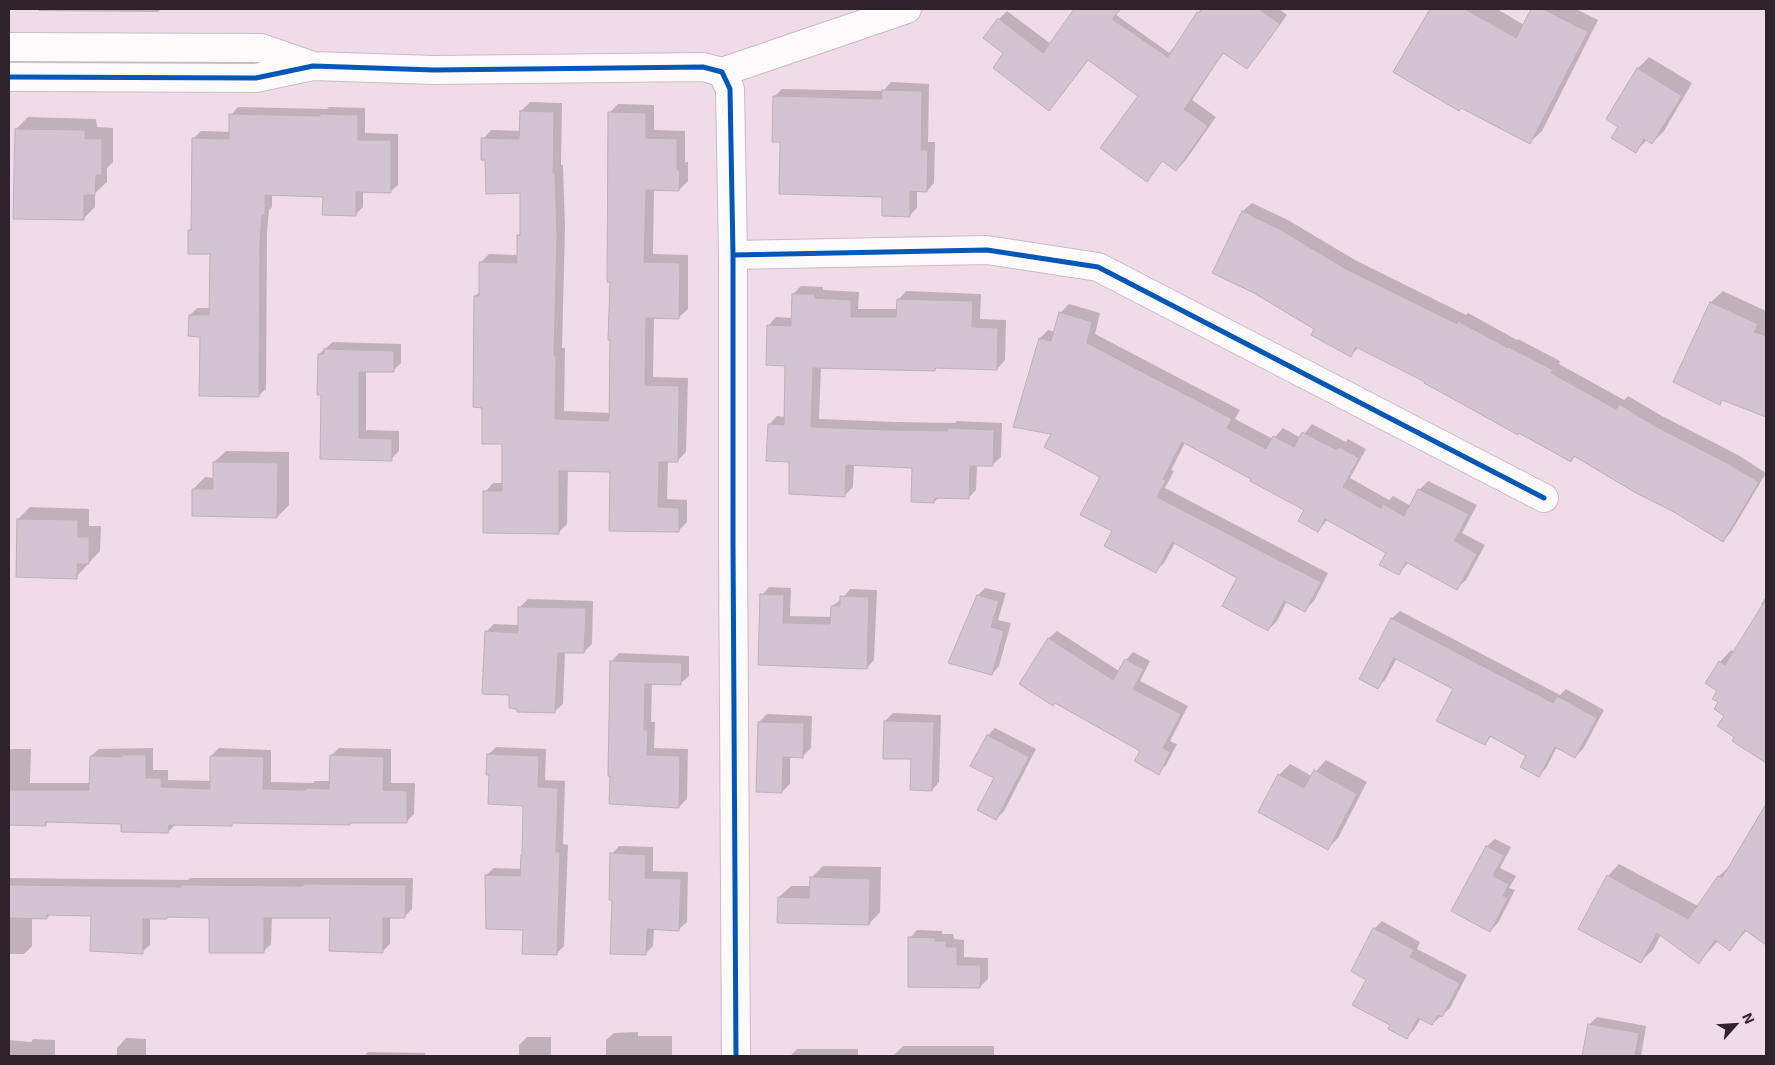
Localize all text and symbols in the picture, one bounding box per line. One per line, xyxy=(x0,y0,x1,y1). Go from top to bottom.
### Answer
north arrow xyxy=(1710,1000,1760,1050)
text: N xyxy=(1739,1010,1759,1026)

